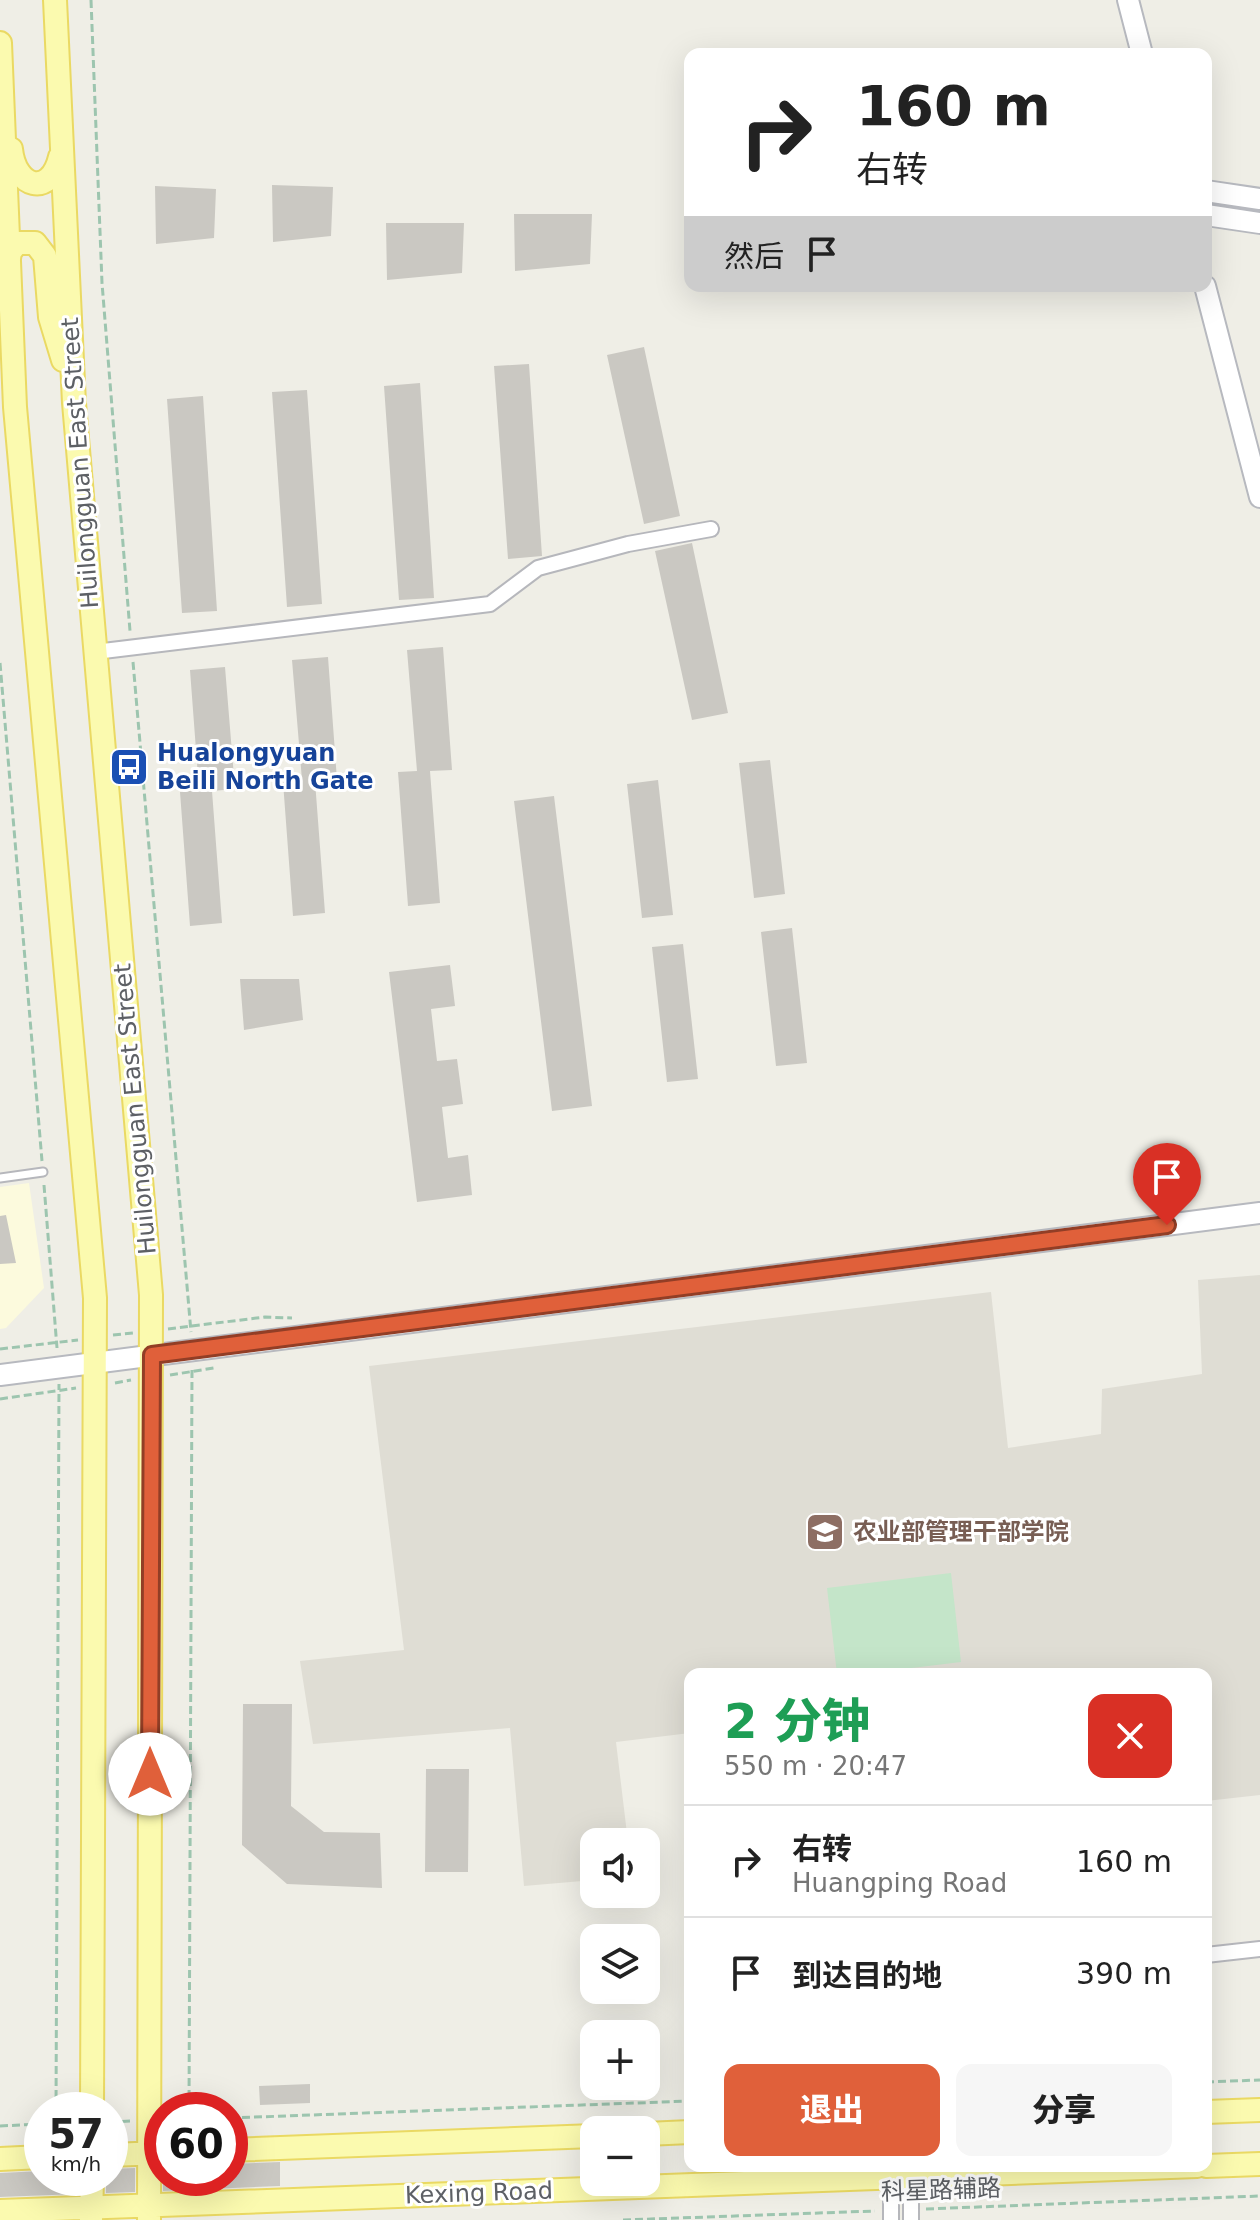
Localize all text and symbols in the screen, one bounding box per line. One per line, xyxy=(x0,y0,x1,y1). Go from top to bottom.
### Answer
text: 160 m xyxy=(856,73,1051,138)
icon: right xyxy=(724,80,828,184)
text: 右转 xyxy=(856,149,928,190)
icon: arrive xyxy=(800,232,844,276)
text: 然后 xyxy=(724,239,784,274)
street label: Huilongguan East Street xyxy=(56,316,104,610)
place label: Hualongyuan Beili North Gate xyxy=(157,739,374,795)
bus stop icon: Hualongyuan Beili North Gate xyxy=(108,746,150,788)
street label: Huilongguan East Street xyxy=(108,962,162,1256)
pin xyxy=(1133,1143,1201,1225)
icon: arrive xyxy=(1145,1155,1189,1199)
school or university icon: 农业部管理干部学院 xyxy=(804,1511,846,1553)
place label: 农业部管理干部学院 xyxy=(853,1518,1069,1546)
text: 2 分钟 xyxy=(724,1693,870,1749)
button: close xyxy=(1088,1694,1172,1778)
position arrow xyxy=(108,1732,192,1816)
text: 550 m · 20:47 xyxy=(724,1751,907,1781)
map controls xyxy=(580,1828,660,2196)
button: sound xyxy=(580,1828,660,1908)
text: 右转 xyxy=(792,1831,852,1866)
icon: right xyxy=(724,1839,768,1883)
text: 160 m xyxy=(1076,1844,1172,1879)
text: Huangping Road xyxy=(792,1868,1007,1898)
button: layers xyxy=(580,1924,660,2004)
icon: arrive xyxy=(724,1951,768,1995)
text: 390 m xyxy=(1076,1956,1172,1991)
text: 到达目的地 xyxy=(792,1958,942,1993)
button: + xyxy=(580,2020,660,2100)
button: 退出 xyxy=(724,2064,940,2156)
button: 分享 xyxy=(956,2064,1172,2156)
speed limit sign: 60 xyxy=(144,2092,248,2196)
text: 57 xyxy=(48,2111,104,2157)
button: − xyxy=(580,2116,660,2196)
text: km/h xyxy=(51,2152,101,2176)
street label: 科星路辅路 xyxy=(881,2174,1001,2206)
street label: Kexing Road xyxy=(405,2176,553,2210)

